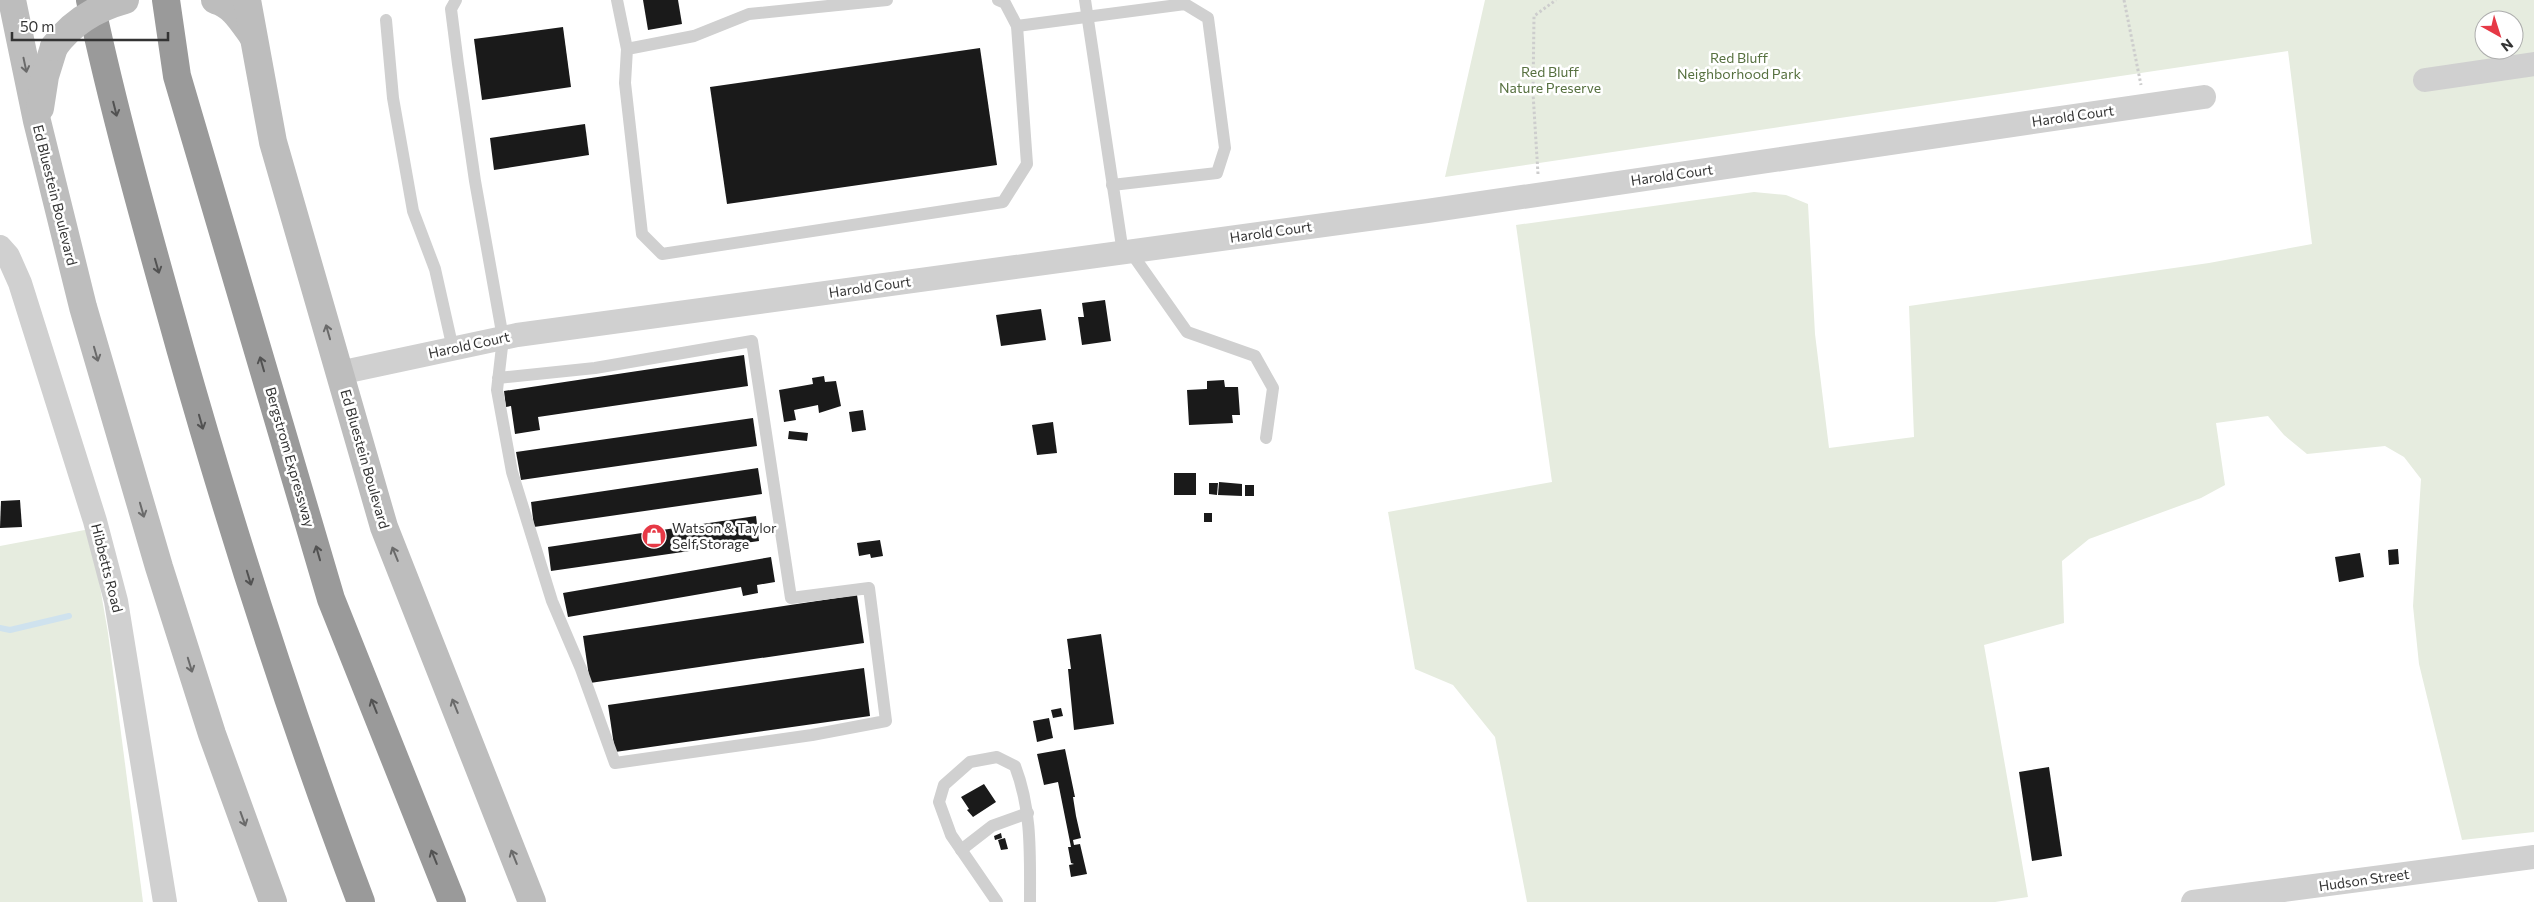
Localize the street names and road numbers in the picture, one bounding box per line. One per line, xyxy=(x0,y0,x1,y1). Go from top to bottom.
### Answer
street label: Harold Court xyxy=(2031,101,2115,130)
street label: Ed Bluestein Boulevard xyxy=(30,123,81,267)
street label: Harold Court xyxy=(1630,160,1714,189)
street label: Harold Court xyxy=(1229,217,1313,246)
street label: Harold Court xyxy=(828,272,912,301)
street label: Harold Court xyxy=(427,328,511,361)
street label: Bergstrom Expressway xyxy=(262,385,319,529)
street label: Ed Bluestein Boulevard xyxy=(337,387,394,531)
street label: Hibbetts Road xyxy=(88,522,127,614)
street label: Hudson Street xyxy=(2317,865,2411,894)

